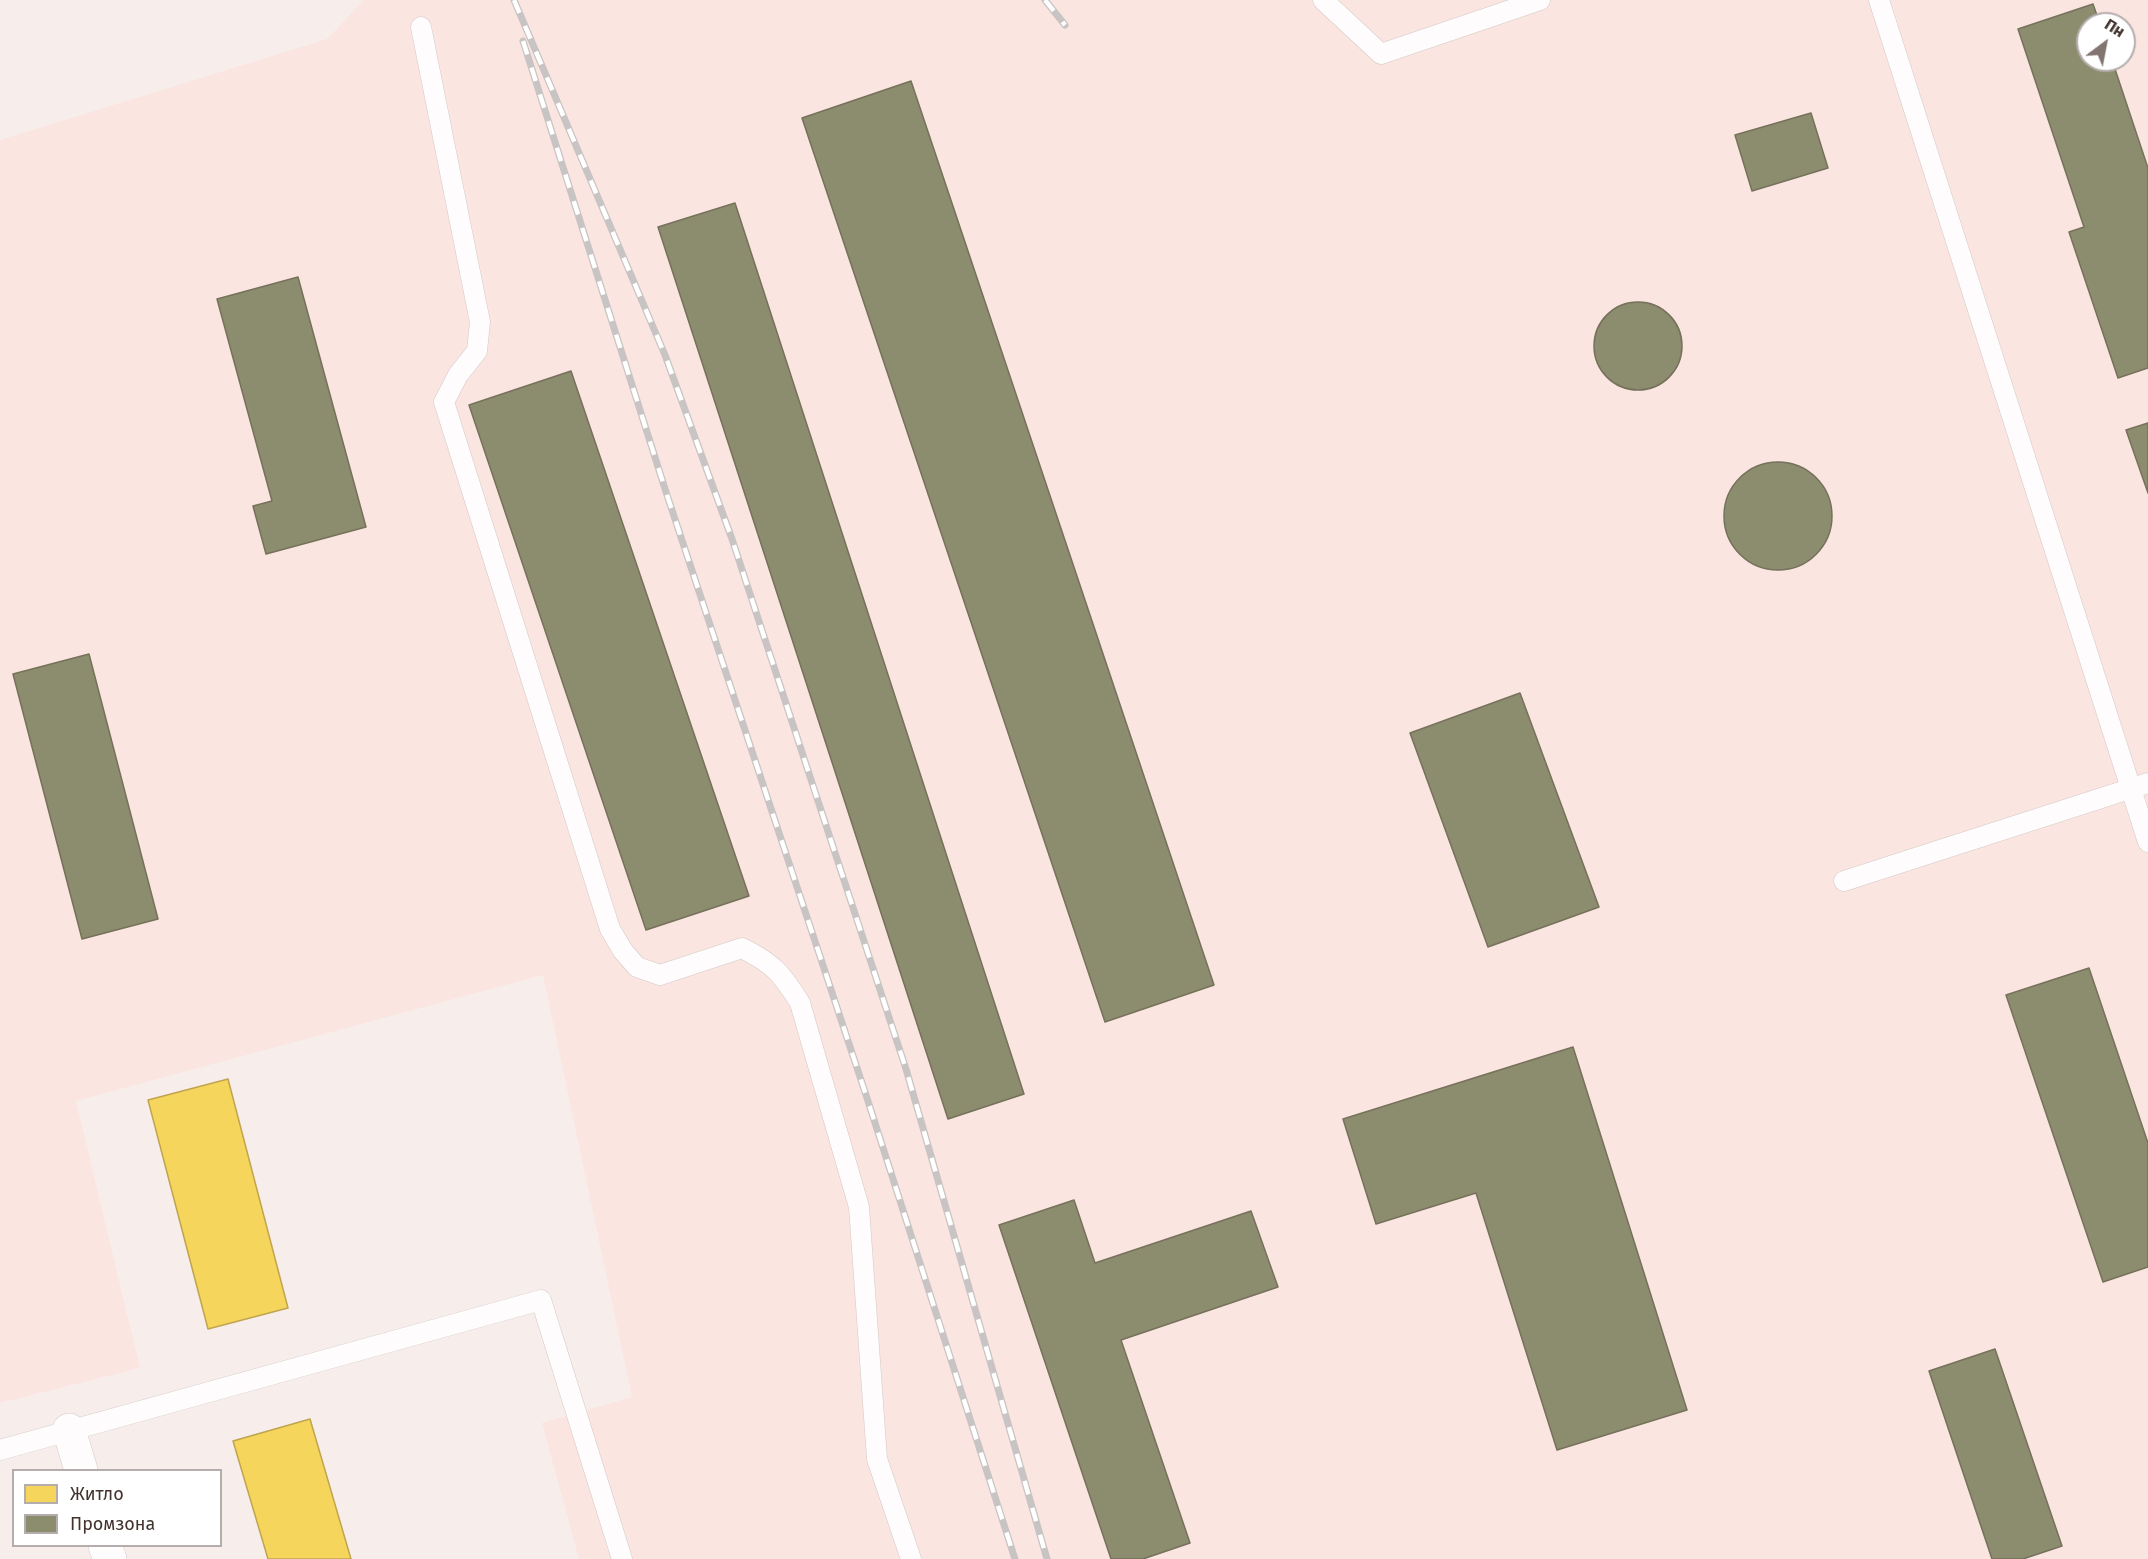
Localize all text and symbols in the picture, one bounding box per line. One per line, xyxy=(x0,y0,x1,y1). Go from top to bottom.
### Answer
north arrow xyxy=(2076,12,2136,72)
text: Пн xyxy=(2101,15,2128,41)
legend xyxy=(12,1469,222,1547)
text: Житло xyxy=(70,1483,124,1505)
text: Промзона xyxy=(70,1513,155,1535)

